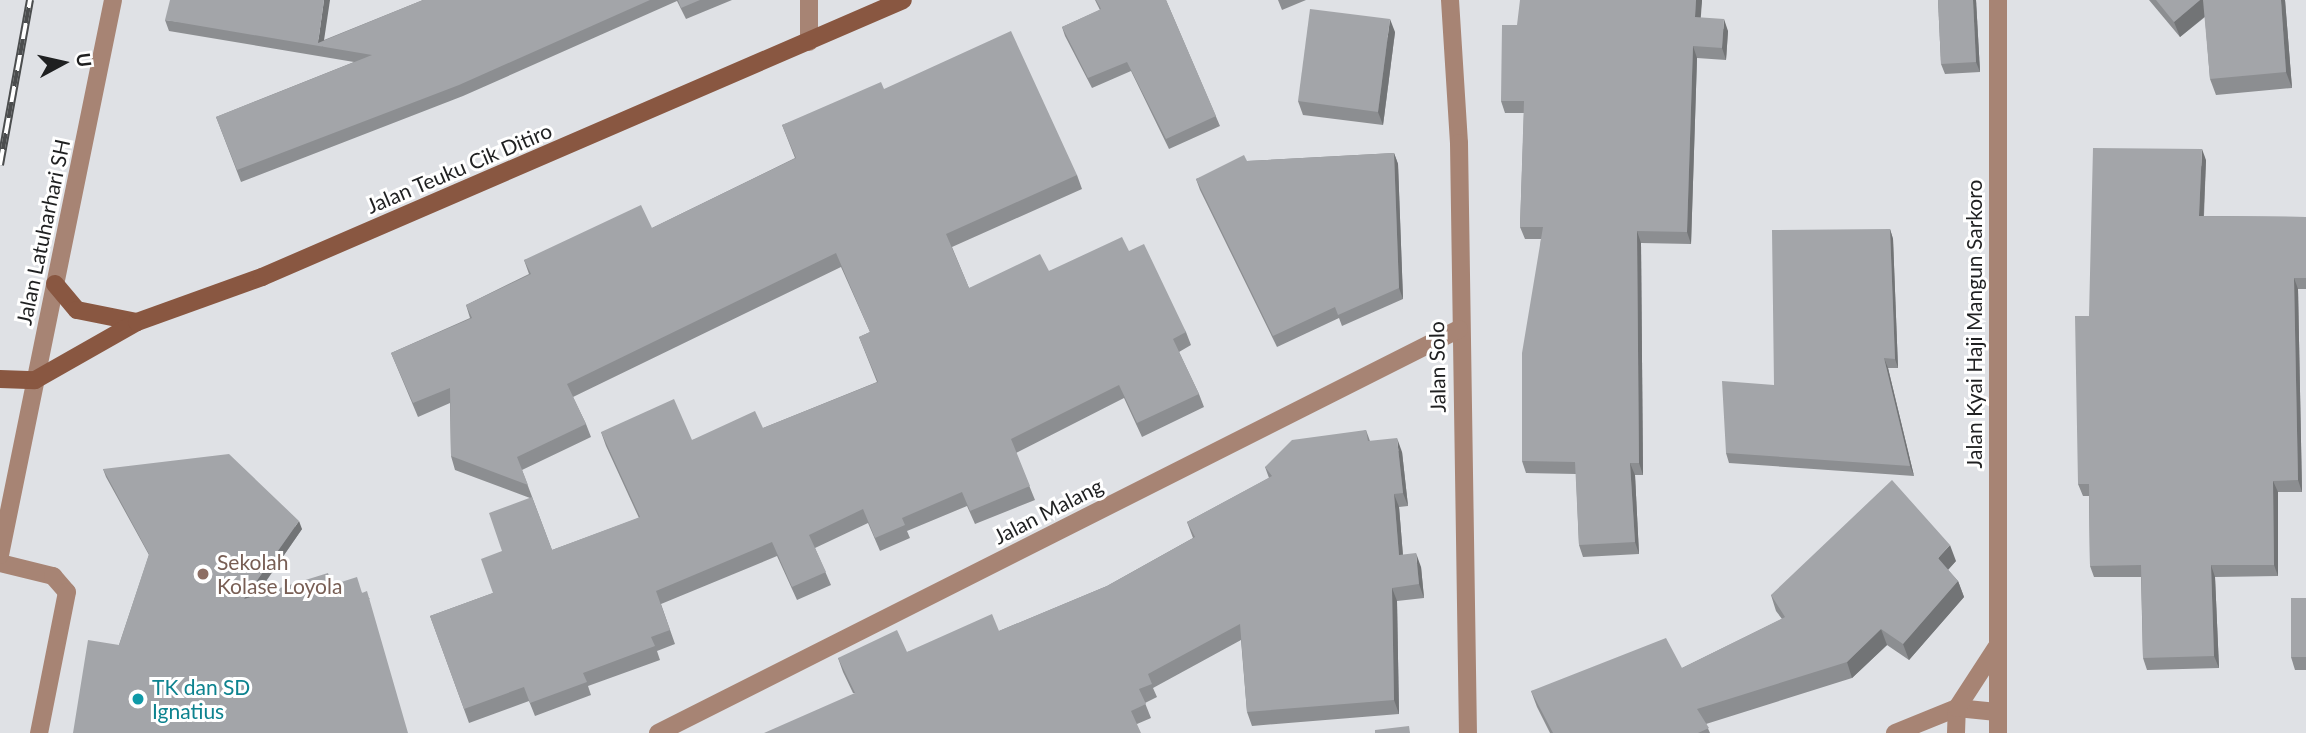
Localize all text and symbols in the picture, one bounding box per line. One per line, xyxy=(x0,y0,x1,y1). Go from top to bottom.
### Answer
north arrow xyxy=(28,28,98,98)
text: U xyxy=(72,51,97,69)
street label: Jalan Teuku Cik Ditiro xyxy=(362,117,556,219)
street label: Jalan Latuharhari SH xyxy=(11,137,75,327)
street label: Jalan Kyai Haji Mangun Sarkoro xyxy=(1961,180,1987,468)
street label: Jalan Solo xyxy=(1424,321,1450,413)
street label: Jalan Malang xyxy=(989,473,1107,549)
place label: Sekolah Kolase Loyola xyxy=(217,549,342,599)
marker: Sekolah Kolase Loyola xyxy=(195,566,211,582)
place label: TK dan SD Ignatius xyxy=(152,674,250,724)
marker: TK dan SD Ignatius xyxy=(130,691,146,707)

